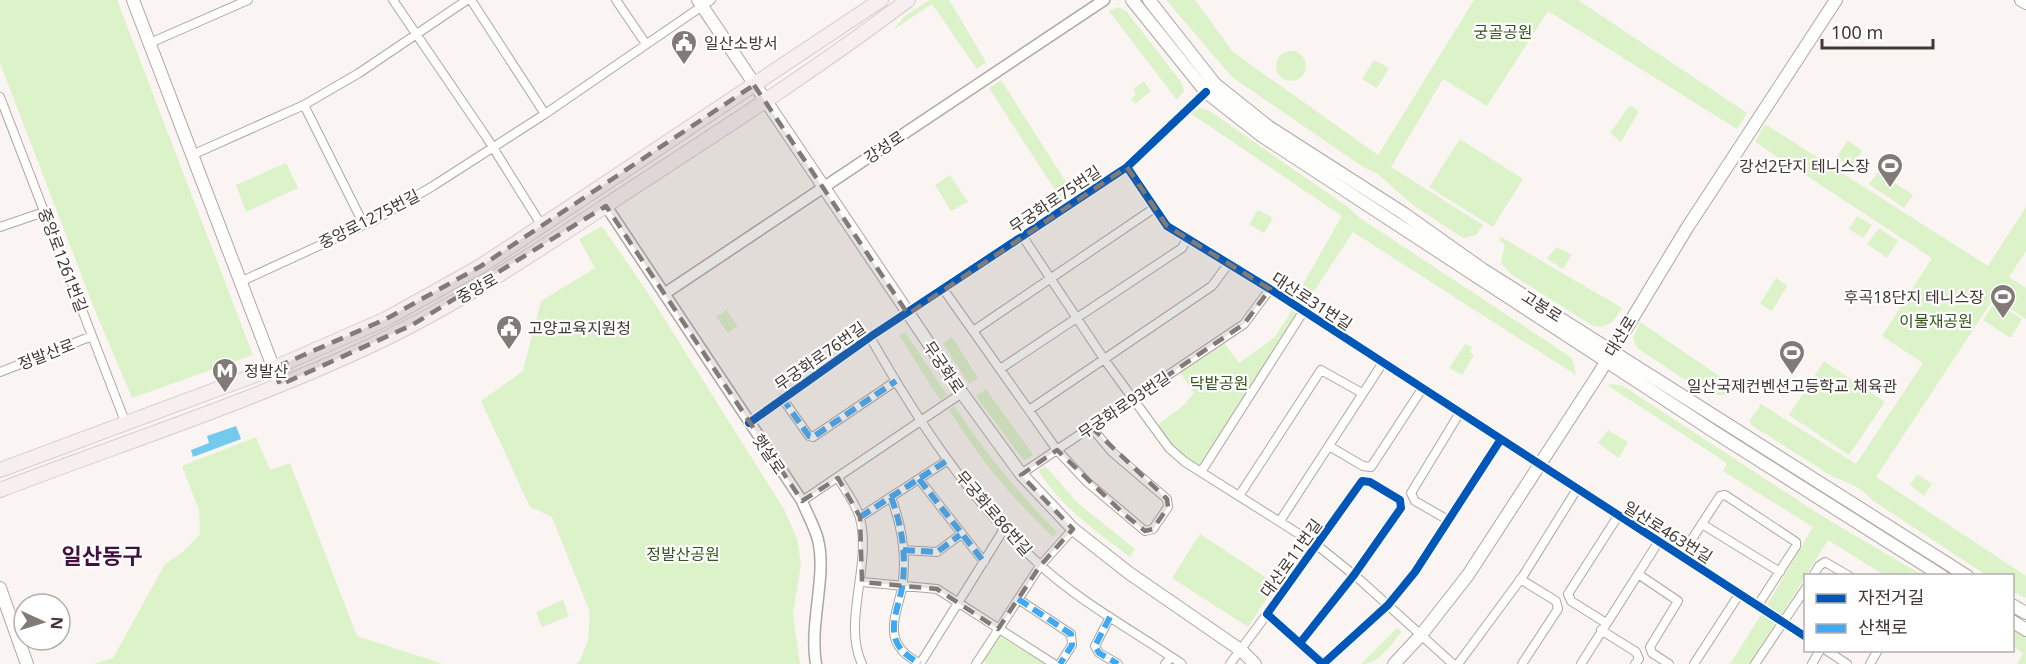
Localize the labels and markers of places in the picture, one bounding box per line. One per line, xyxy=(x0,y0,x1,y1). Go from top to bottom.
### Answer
public building icon: 일산소방서 xyxy=(669,28,699,66)
place label: 일산소방서 xyxy=(704,32,778,54)
sports icon: 강선2단지 테니스장 xyxy=(1875,151,1905,189)
place label: 강선2단지 테니스장 xyxy=(1739,155,1870,177)
sports icon: 후곡18단지 테니스장 xyxy=(1988,282,2018,320)
place label: 후곡18단지 테니스장 xyxy=(1844,286,1984,308)
public building icon: 고양교육지원청 xyxy=(494,313,524,351)
place label: 고양교육지원청 xyxy=(528,317,631,339)
sports icon: 일산국제컨벤션고등학교 체육관 xyxy=(1777,338,1807,376)
metro station icon: 정발산 xyxy=(210,356,240,394)
place label: 정발산 xyxy=(244,360,288,382)
place label: 일산국제컨벤션고등학교 체육관 xyxy=(1687,375,1897,397)

